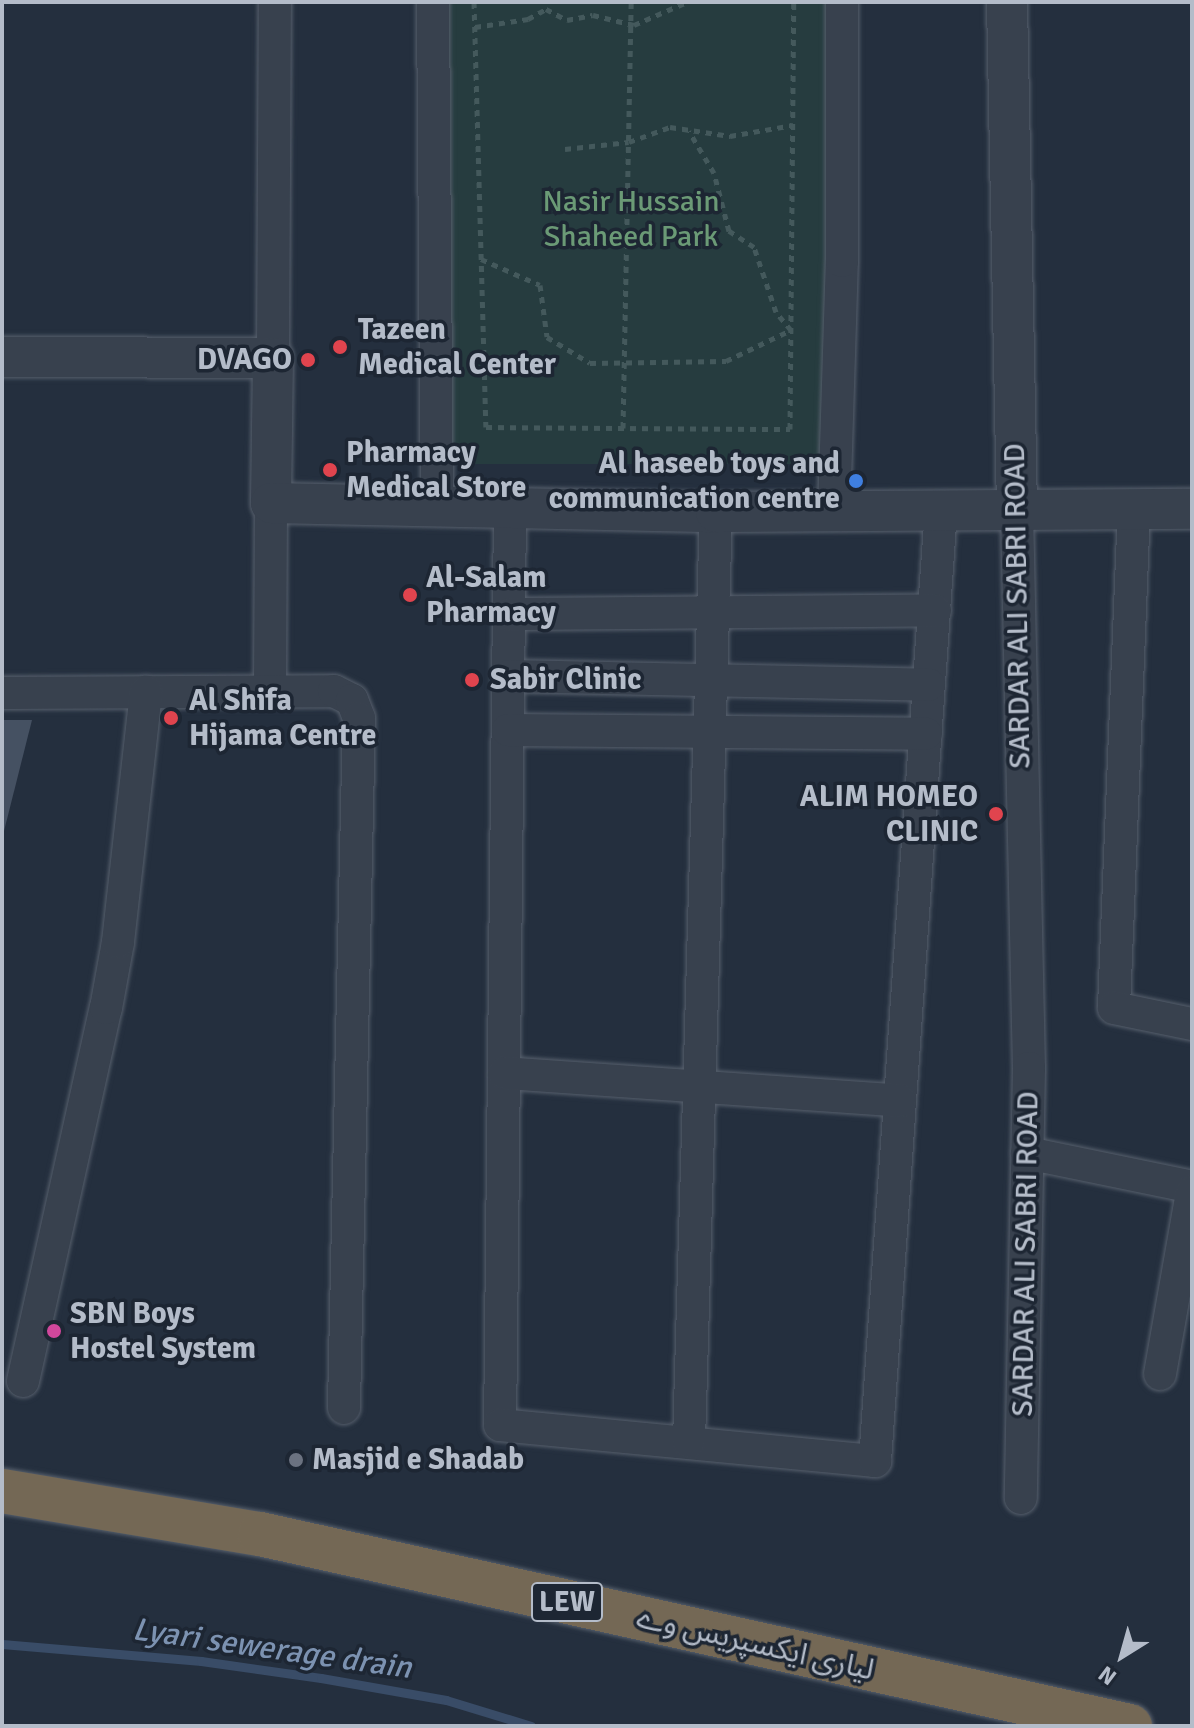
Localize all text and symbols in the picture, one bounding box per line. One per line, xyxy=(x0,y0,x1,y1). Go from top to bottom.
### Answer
park label: Nasir Hussain Shaheed Park xyxy=(542,184,720,254)
place label: Tazeen Medical Center xyxy=(358,312,556,382)
marker: Tazeen Medical Center xyxy=(329,336,351,358)
place label: DVAGO xyxy=(197,342,292,378)
marker: DVAGO xyxy=(299,351,317,369)
place label: Pharmacy Medical Store xyxy=(346,435,526,506)
street label: SARDAR ALI SABRI ROAD xyxy=(997,443,1039,769)
place label: Al haseeb toys and communication centre xyxy=(549,446,840,516)
marker: Pharmacy Medical Store xyxy=(321,461,339,479)
marker: Al haseeb toys and communication centre xyxy=(847,472,865,490)
place label: Al-Salam Pharmacy xyxy=(426,560,556,630)
marker: Al-Salam Pharmacy xyxy=(401,586,419,604)
place label: Sabir Clinic xyxy=(490,662,641,698)
marker: Sabir Clinic xyxy=(461,669,483,691)
place label: Al Shifa Hijama Centre xyxy=(189,683,376,754)
marker: Al Shifa Hijama Centre xyxy=(160,707,182,729)
place label: ALIM HOMEO CLINIC xyxy=(800,779,978,850)
marker: ALIM HOMEO CLINIC xyxy=(985,803,1007,825)
street label: SARDAR ALI SABRI ROAD xyxy=(1005,1091,1047,1417)
place label: SBN Boys Hostel System xyxy=(70,1296,256,1366)
marker: SBN Boys Hostel System xyxy=(45,1322,63,1340)
place label: Masjid e Shadab xyxy=(312,1442,524,1478)
marker: Masjid e Shadab xyxy=(287,1451,305,1469)
road number: LEW xyxy=(531,1578,603,1626)
street label: لیاری ایکسپریس وے xyxy=(633,1599,877,1689)
water label: Lyari sewerage drain xyxy=(130,1610,414,1688)
north arrow xyxy=(1082,1616,1162,1696)
text: N xyxy=(1093,1660,1121,1691)

